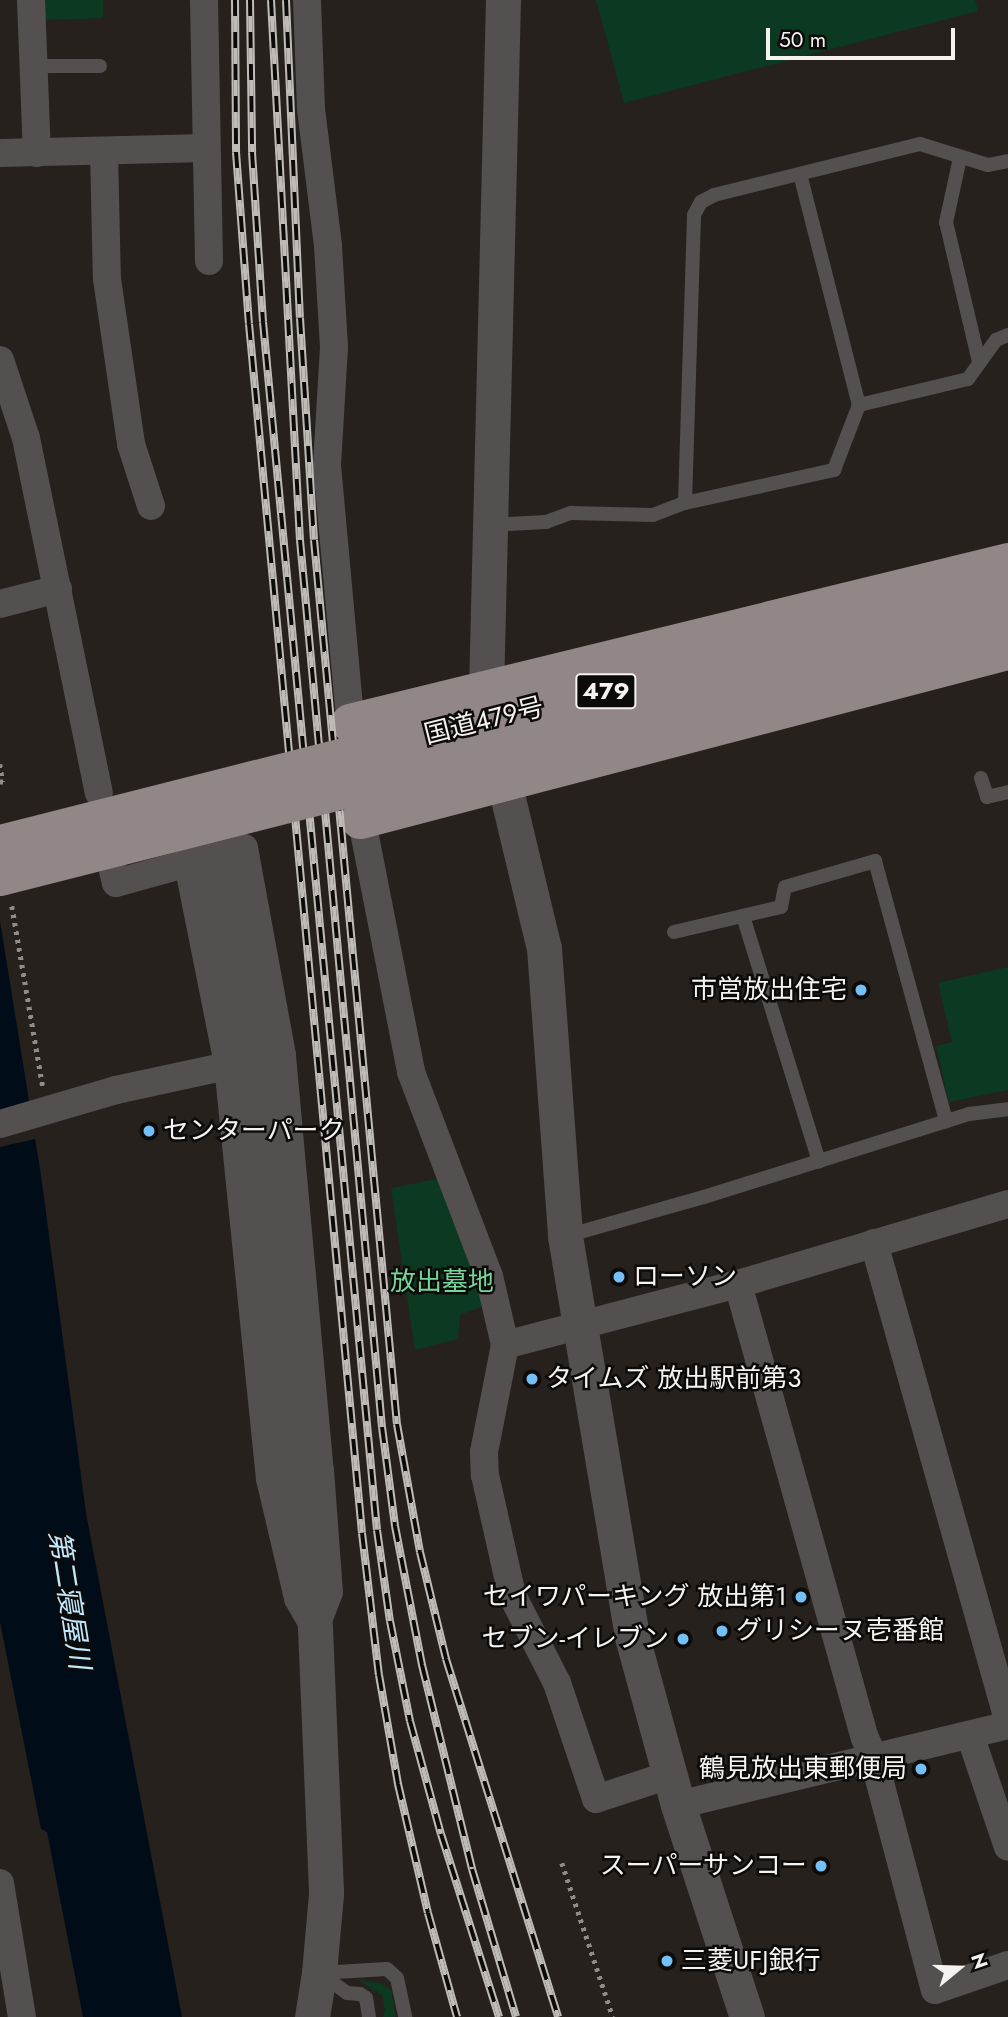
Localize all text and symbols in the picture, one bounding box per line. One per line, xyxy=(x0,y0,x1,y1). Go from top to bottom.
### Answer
scale bar xyxy=(770,14,959,58)
text: 50 m xyxy=(779,25,826,55)
road number: 479 xyxy=(574,670,638,712)
street label: 国道479号 xyxy=(421,691,547,751)
place label: 市営放出住宅 xyxy=(691,974,847,1006)
marker: 市営放出住宅 xyxy=(853,982,869,998)
place label: センターパーク xyxy=(163,1115,345,1147)
marker: センターパーク xyxy=(141,1123,157,1139)
place label: ローソン xyxy=(633,1261,737,1293)
park label: 放出墓地 xyxy=(390,1266,494,1298)
marker: ローソン xyxy=(611,1269,627,1285)
place label: タイムズ 放出駅前第3 xyxy=(546,1363,802,1395)
marker: タイムズ 放出駅前第3 xyxy=(524,1371,540,1387)
water label: 第二寝屋川 xyxy=(41,1528,97,1672)
place label: セイワパーキング 放出第1 xyxy=(482,1581,787,1613)
marker: セイワパーキング 放出第1 xyxy=(793,1589,809,1605)
place label: グリシーヌ壱番館 xyxy=(736,1615,944,1647)
place label: セブン-イレブン xyxy=(482,1623,669,1655)
marker: グリシーヌ壱番館 xyxy=(714,1623,730,1639)
marker: セブン-イレブン xyxy=(675,1631,691,1647)
place label: 鶴見放出東郵便局 xyxy=(699,1753,907,1785)
marker: 鶴見放出東郵便局 xyxy=(913,1761,929,1777)
place label: スーパーサンコー xyxy=(599,1850,807,1882)
marker: スーパーサンコー xyxy=(813,1858,829,1874)
north arrow xyxy=(924,1933,994,2003)
place label: 三菱UFJ銀行 xyxy=(681,1945,821,1977)
text: N xyxy=(964,1949,995,1973)
marker: 三菱UFJ銀行 xyxy=(659,1953,675,1969)

